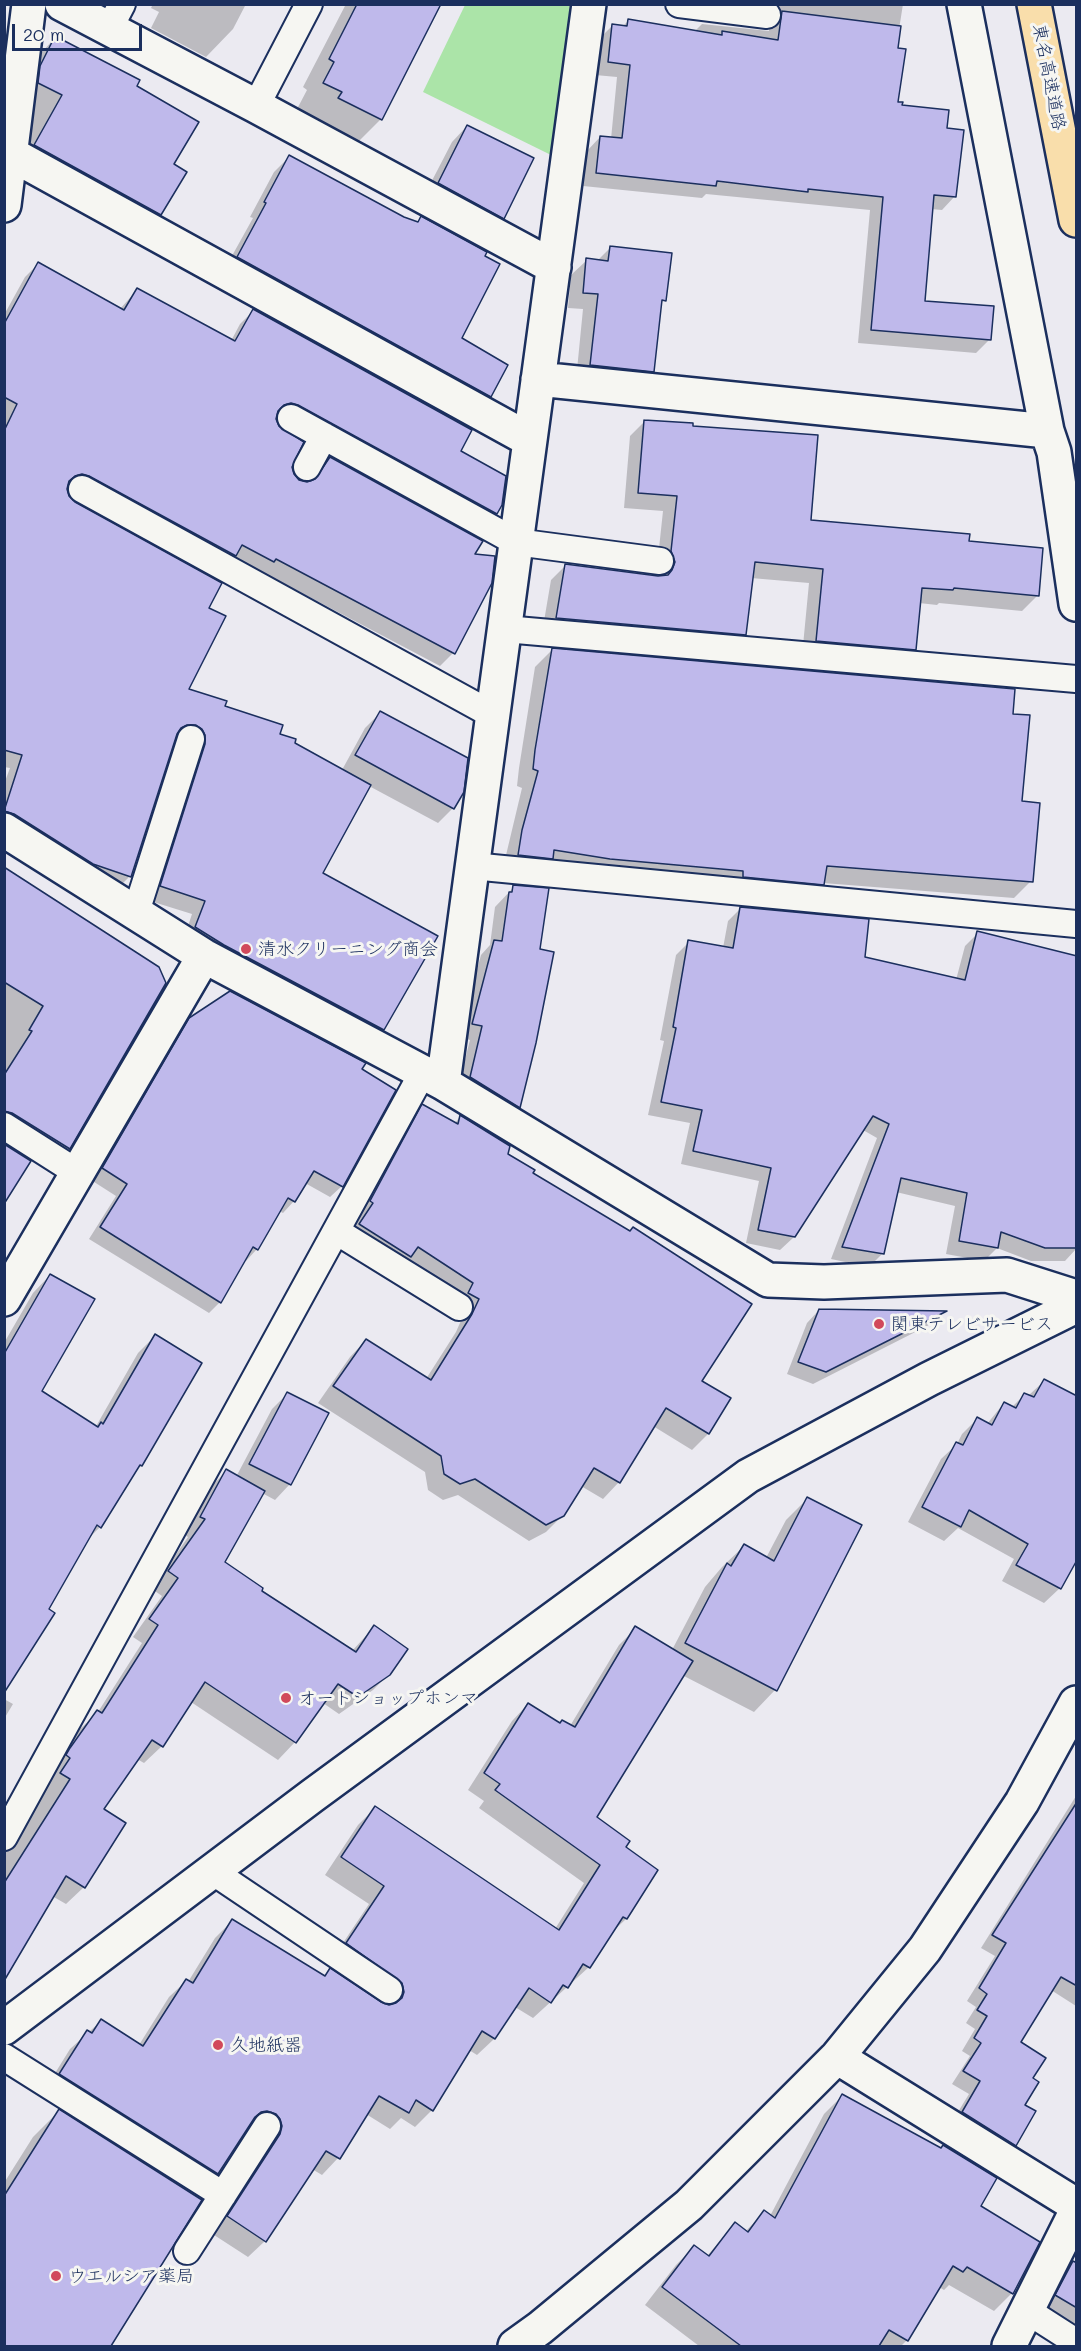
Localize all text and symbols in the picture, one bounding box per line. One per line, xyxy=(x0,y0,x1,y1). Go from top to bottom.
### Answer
scale bar xyxy=(15,12,146,50)
text: 20 m xyxy=(23,22,64,46)
street label: 東名高速道路 xyxy=(1028,22,1070,132)
place label: 清水クリーニング商会 xyxy=(258,938,438,960)
marker: 清水クリーニング商会 xyxy=(239,942,253,956)
place label: 関東テレビサービス xyxy=(891,1313,1053,1335)
marker: 関東テレビサービス xyxy=(872,1317,886,1331)
place label: オートショップホンマ xyxy=(298,1687,478,1709)
marker: オートショップホンマ xyxy=(279,1691,293,1705)
place label: 久地紙器 xyxy=(230,2034,302,2056)
marker: 久地紙器 xyxy=(211,2038,225,2052)
place label: ウエルシア薬局 xyxy=(68,2265,194,2287)
marker: ウエルシア薬局 xyxy=(49,2269,63,2283)

